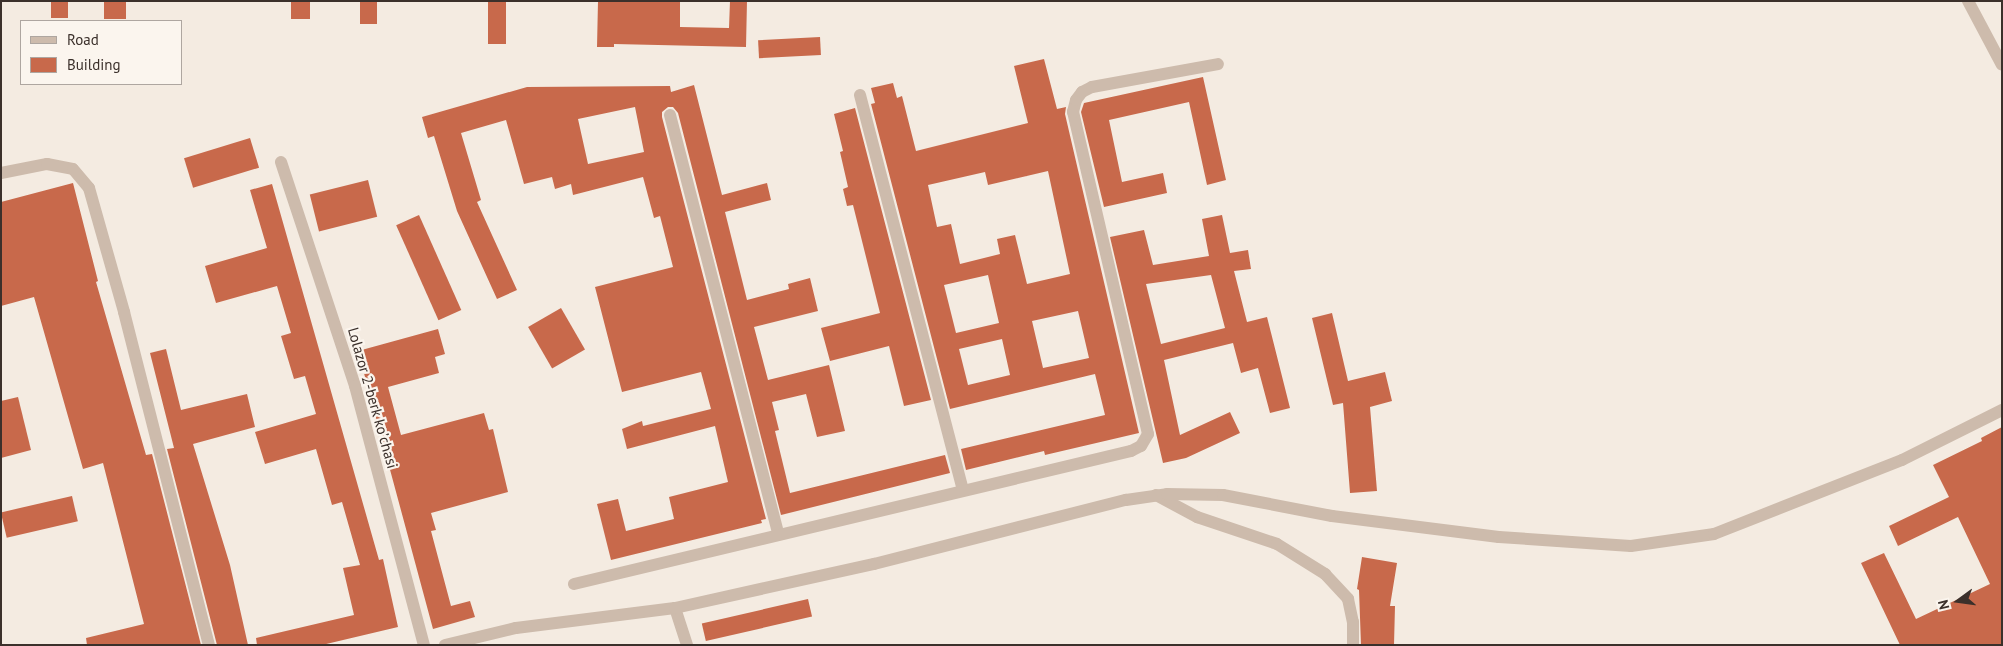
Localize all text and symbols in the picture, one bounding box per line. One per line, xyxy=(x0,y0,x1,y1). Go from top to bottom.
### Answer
legend xyxy=(20,20,182,85)
text: Road xyxy=(67,30,99,49)
text: Building xyxy=(67,55,121,74)
street label: Lolazor 2-berk koʼchasi xyxy=(344,325,402,471)
north arrow xyxy=(1933,576,1983,626)
text: N xyxy=(1934,598,1953,611)

